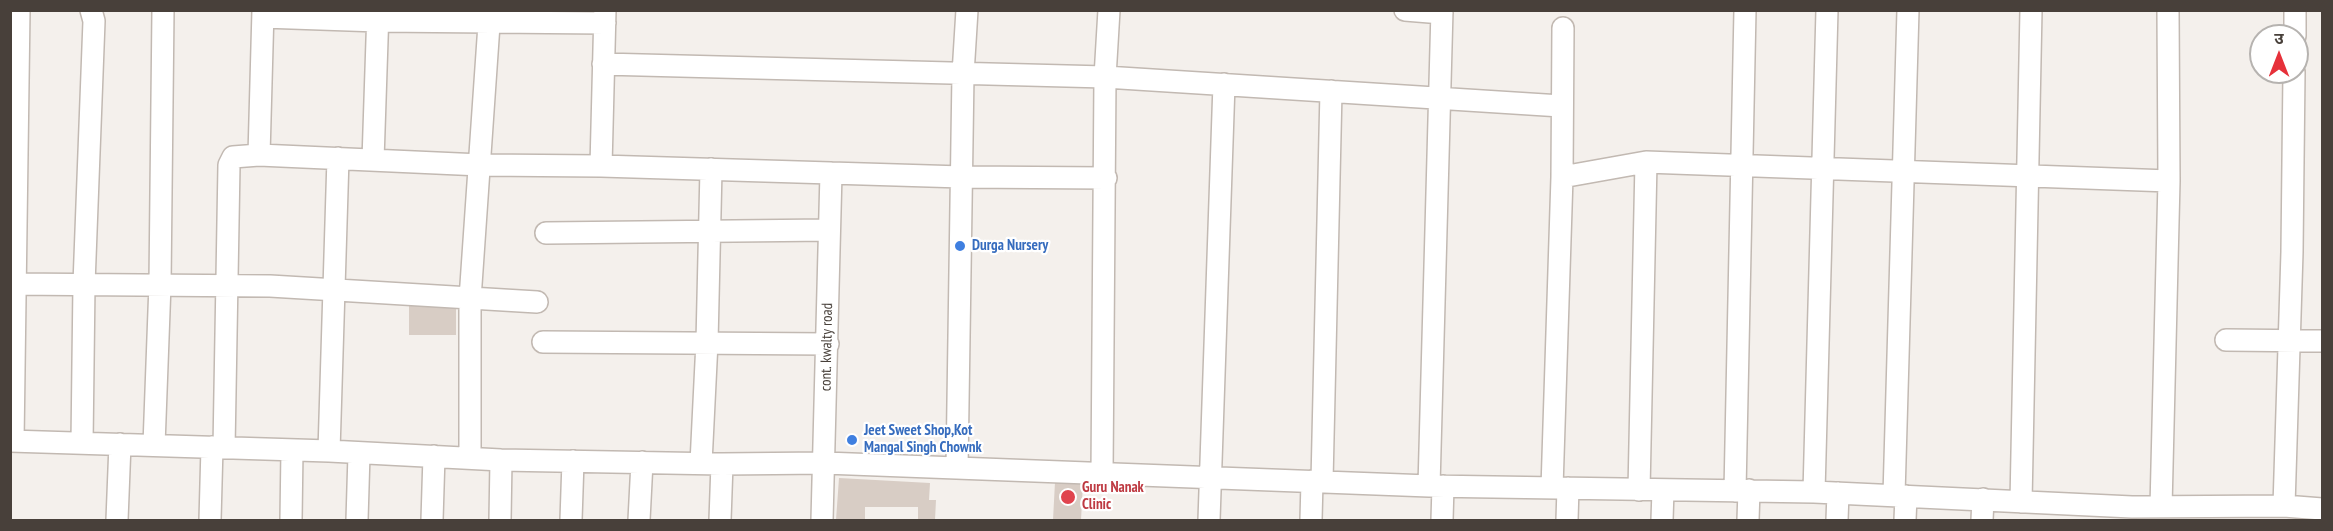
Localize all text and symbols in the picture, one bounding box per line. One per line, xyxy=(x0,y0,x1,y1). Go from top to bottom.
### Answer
north arrow xyxy=(2249,24,2309,84)
text: उ xyxy=(2274,28,2284,48)
place label: Durga Nursery xyxy=(972,237,1048,255)
marker: Durga Nursery xyxy=(953,239,967,253)
street label: cont. kwalty road xyxy=(817,303,837,391)
place label: Jeet Sweet Shop,Kot Mangal Singh Chownk xyxy=(864,422,982,457)
marker: Jeet Sweet Shop,Kot Mangal Singh Chownk xyxy=(845,433,859,447)
place label: Guru Nanak Clinic xyxy=(1082,479,1144,514)
marker: Guru Nanak Clinic xyxy=(1059,488,1077,506)

